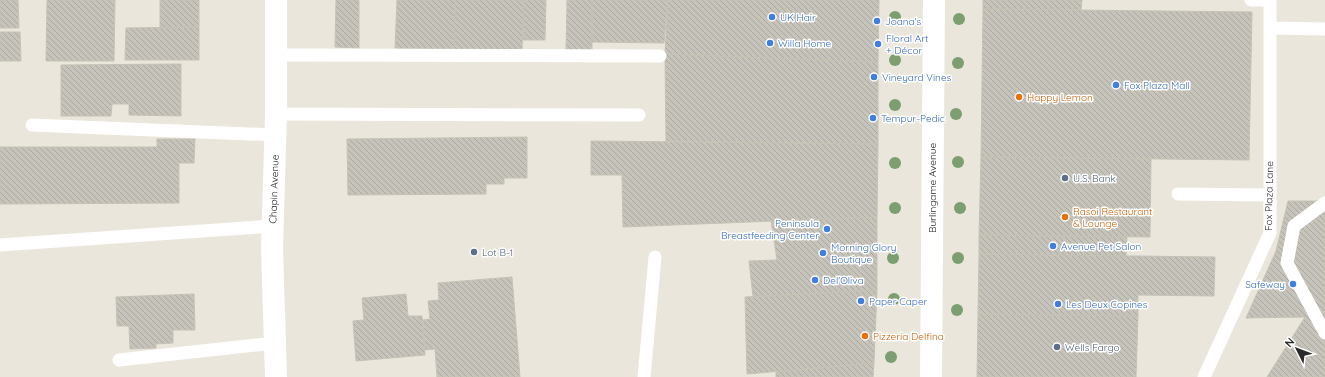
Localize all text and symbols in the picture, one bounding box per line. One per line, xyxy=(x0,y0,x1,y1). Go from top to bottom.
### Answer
place label: UK Hair xyxy=(780,11,816,24)
marker: UK Hair xyxy=(767,12,777,22)
place label: Joana's xyxy=(885,15,922,28)
marker: Joana's xyxy=(872,16,882,26)
place label: Floral Art + Décor xyxy=(886,32,929,57)
place label: Willa Home xyxy=(778,37,832,50)
marker: Willa Home xyxy=(765,38,775,48)
marker: Floral Art + Décor xyxy=(873,39,883,49)
place label: Vineyard Vines xyxy=(882,71,952,84)
marker: Vineyard Vines xyxy=(869,72,879,82)
place label: Fox Plaza Mall xyxy=(1124,79,1190,92)
marker: Fox Plaza Mall xyxy=(1111,80,1121,90)
place label: Happy Lemon xyxy=(1027,91,1093,104)
marker: Happy Lemon xyxy=(1014,92,1024,102)
place label: Tempur-Pedic xyxy=(881,112,945,125)
marker: Tempur-Pedic xyxy=(868,113,878,123)
street label: Burlingame Avenue xyxy=(926,143,939,233)
street label: Chapin Avenue xyxy=(266,154,282,224)
street label: Fox Plaza Lane xyxy=(1262,161,1276,231)
place label: U.S. Bank xyxy=(1073,172,1116,185)
marker: U.S. Bank xyxy=(1060,173,1070,183)
place label: Rasoi Restaurant & Lounge xyxy=(1073,205,1153,230)
marker: Rasoi Restaurant & Lounge xyxy=(1060,212,1070,222)
place label: Peninsula Breastfeeding Center xyxy=(721,217,819,242)
marker: Peninsula Breastfeeding Center xyxy=(822,224,832,234)
place label: Avenue Pet Salon xyxy=(1061,240,1141,253)
place label: Morning Glory Boutique xyxy=(831,241,897,266)
marker: Avenue Pet Salon xyxy=(1048,241,1058,251)
place label: Lot B-1 xyxy=(482,246,513,259)
marker: Lot B-1 xyxy=(469,247,479,257)
marker: Morning Glory Boutique xyxy=(818,248,828,258)
place label: Del'Oliva xyxy=(823,274,864,287)
marker: Del'Oliva xyxy=(810,275,820,285)
place label: Safeway xyxy=(1245,278,1285,291)
marker: Safeway xyxy=(1288,279,1298,289)
place label: Paper Caper xyxy=(869,295,928,308)
marker: Paper Caper xyxy=(856,296,866,306)
place label: Les Deux Copines xyxy=(1066,298,1148,311)
marker: Les Deux Copines xyxy=(1053,299,1063,309)
north arrow xyxy=(1277,329,1317,369)
place label: Pizzeria Delfina xyxy=(873,330,944,343)
marker: Pizzeria Delfina xyxy=(860,331,870,341)
text: N xyxy=(1282,335,1297,350)
place label: Wells Fargo xyxy=(1065,341,1119,354)
marker: Wells Fargo xyxy=(1052,342,1062,352)

